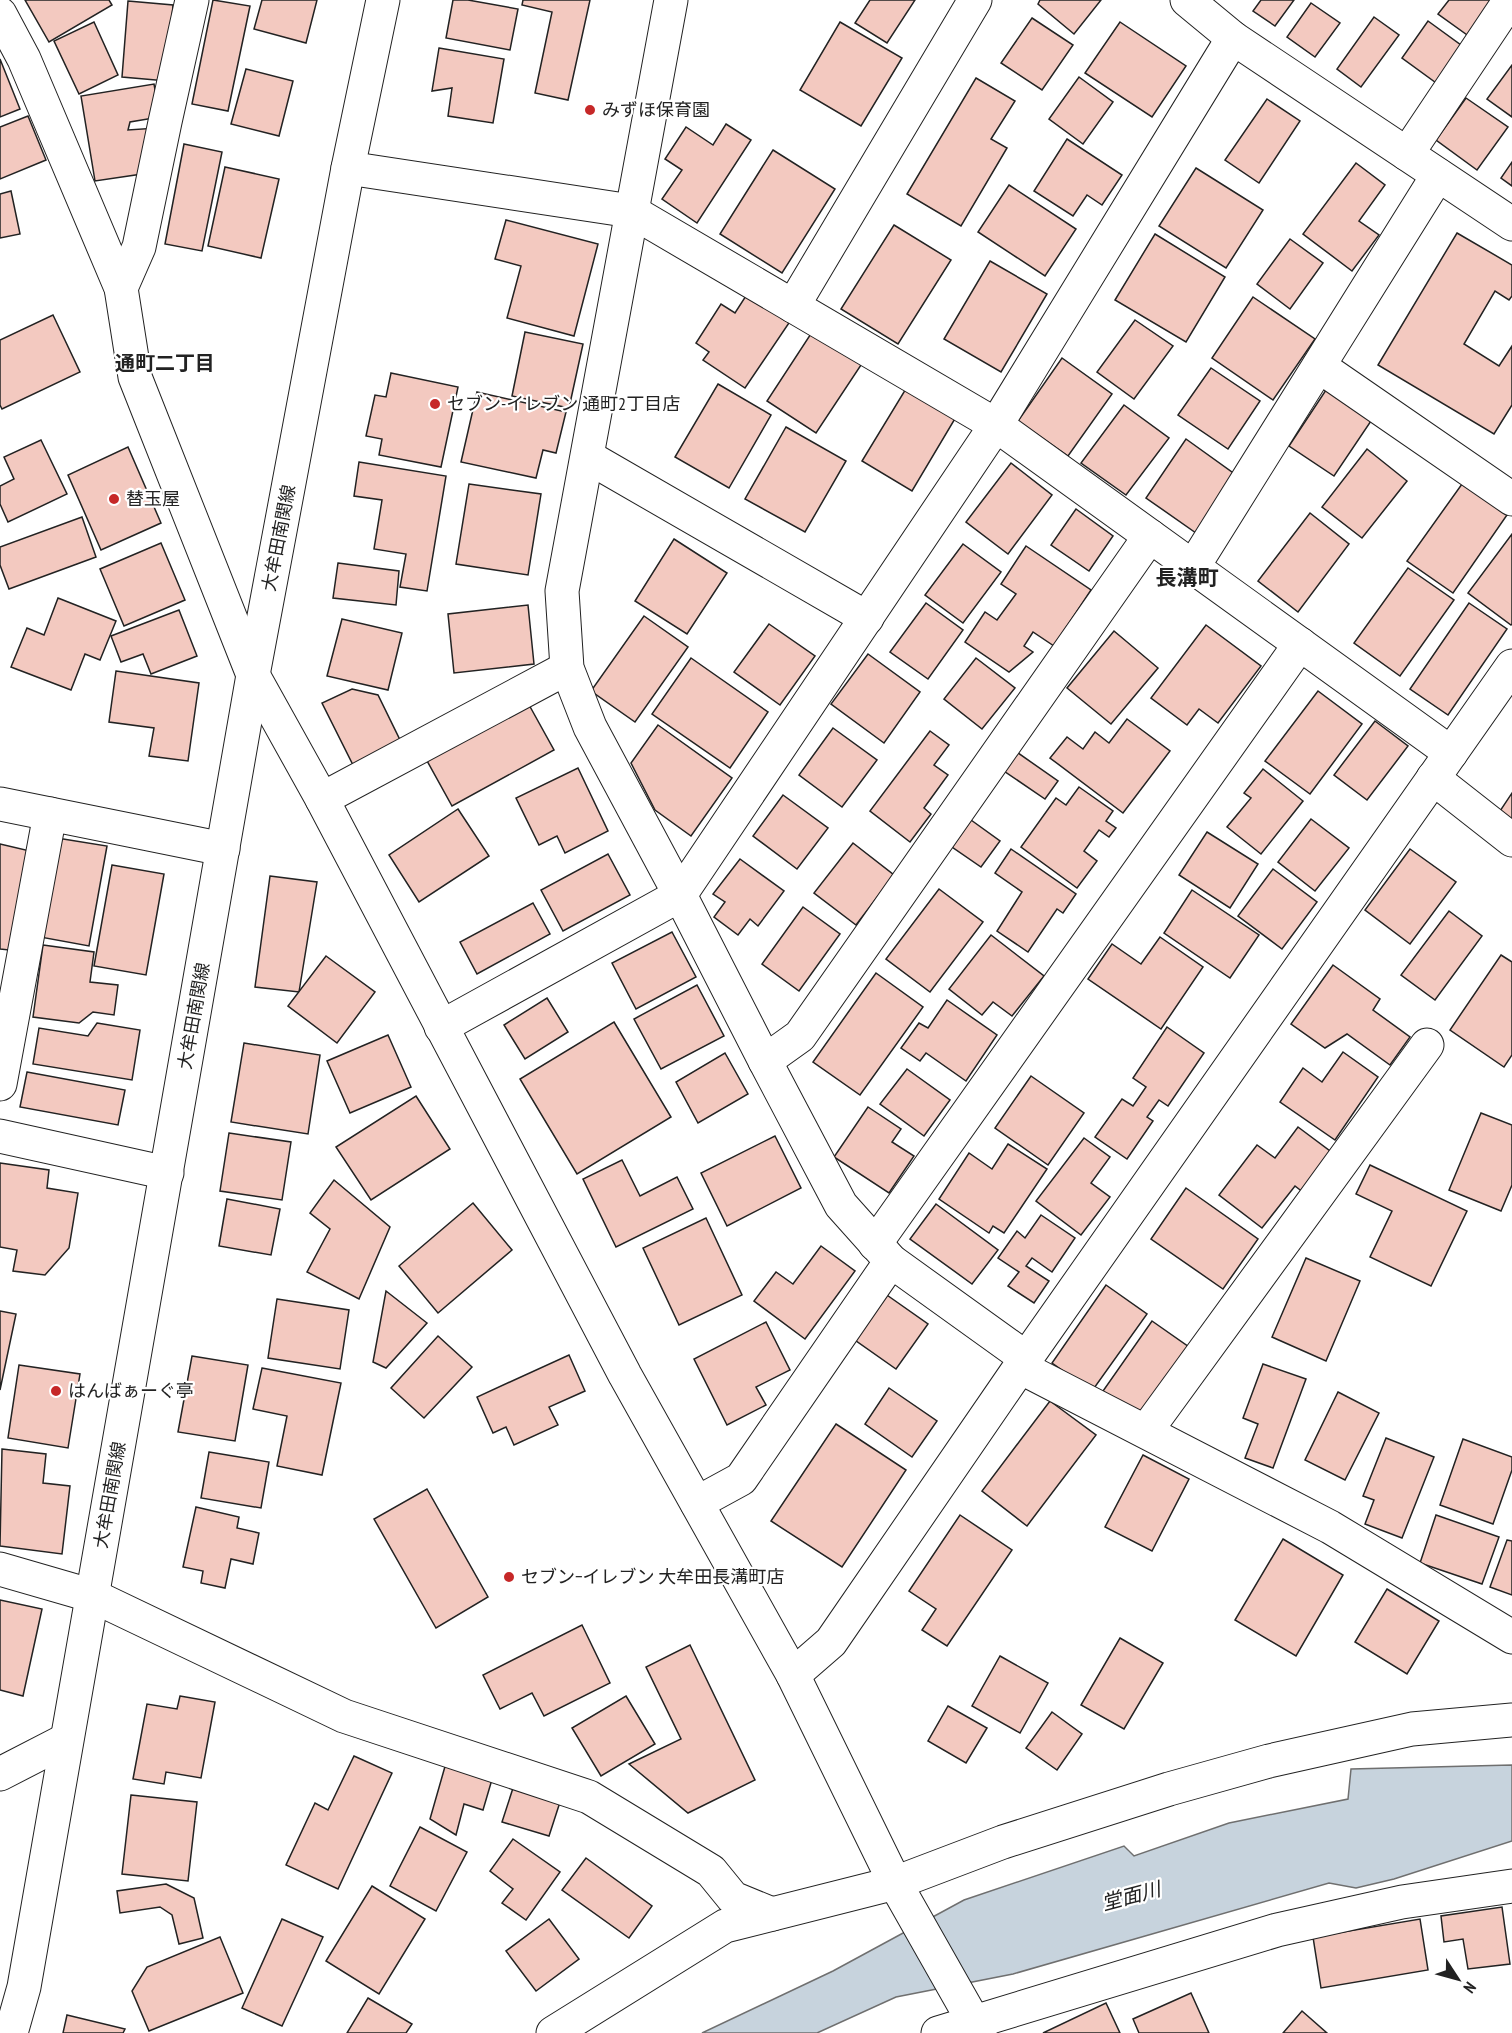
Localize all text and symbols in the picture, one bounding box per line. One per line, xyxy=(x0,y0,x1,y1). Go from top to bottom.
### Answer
place label: みずほ保育園 xyxy=(602,98,710,121)
marker: みずほ保育園 xyxy=(583,103,597,117)
district label: 通町二丁目 xyxy=(115,350,215,376)
place label: セブン-イレブン 通町2丁目店 xyxy=(447,392,680,415)
marker: セブン-イレブン 通町2丁目店 xyxy=(428,397,442,411)
street label: 大牟田南関線 xyxy=(257,483,300,593)
place label: 替玉屋 xyxy=(126,487,180,510)
marker: 替玉屋 xyxy=(107,492,121,506)
district label: 長溝町 xyxy=(1156,564,1219,591)
street label: 大牟田南関線 xyxy=(173,961,214,1071)
place label: はんばぁーぐ亭 xyxy=(68,1379,194,1402)
marker: はんばぁーぐ亭 xyxy=(49,1384,63,1398)
street label: 大牟田南関線 xyxy=(89,1440,130,1550)
place label: セブン−イレブン 大牟田長溝町店 xyxy=(521,1565,784,1588)
marker: セブン−イレブン 大牟田長溝町店 xyxy=(502,1570,516,1584)
water label: 堂面川 xyxy=(1099,1875,1165,1916)
north arrow xyxy=(1428,1949,1488,2009)
text: N xyxy=(1460,1978,1481,1997)

